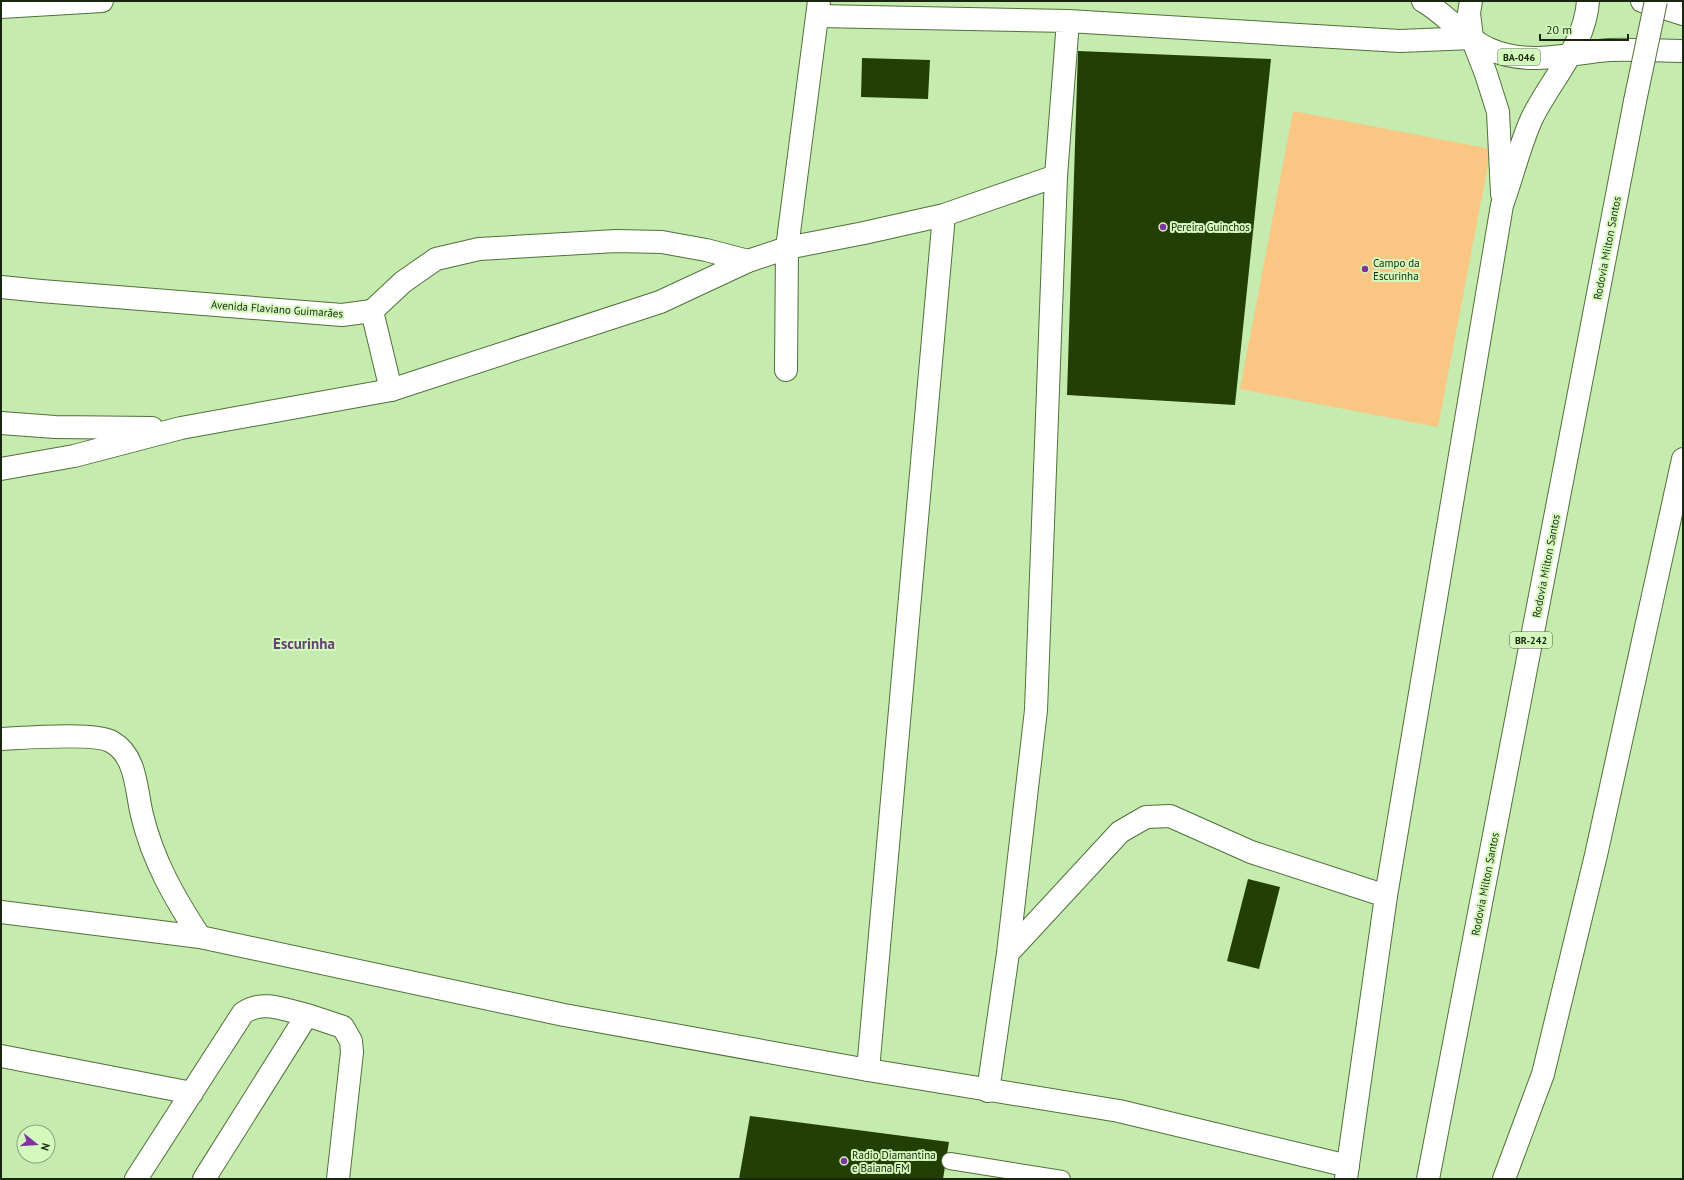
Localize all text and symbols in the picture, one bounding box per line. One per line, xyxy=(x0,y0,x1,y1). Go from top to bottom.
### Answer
scale bar xyxy=(1540,16,1628,42)
text: 20 m xyxy=(1546,22,1572,37)
road number: BA-046 xyxy=(1498,49,1540,65)
street label: Rodovia Milton Santos xyxy=(1590,195,1624,301)
place label: Pereira Guinchos xyxy=(1171,220,1250,234)
marker: Pereira Guinchos xyxy=(1158,222,1168,232)
place label: Campo da Escurinha xyxy=(1373,256,1420,283)
marker: Campo da Escurinha xyxy=(1360,264,1370,274)
street label: Avenida Flaviano Guimarães xyxy=(210,297,344,321)
street label: Rodovia Milton Santos xyxy=(1529,513,1563,619)
road number: BR-242 xyxy=(1510,632,1552,648)
district label: Escurinha xyxy=(273,634,335,653)
street label: Rodovia Milton Santos xyxy=(1468,831,1502,937)
north arrow xyxy=(16,1124,56,1164)
text: N xyxy=(38,1141,53,1152)
place label: Radio Diamantina e Baiana FM xyxy=(852,1148,936,1175)
marker: Radio Diamantina e Baiana FM xyxy=(839,1156,849,1166)

